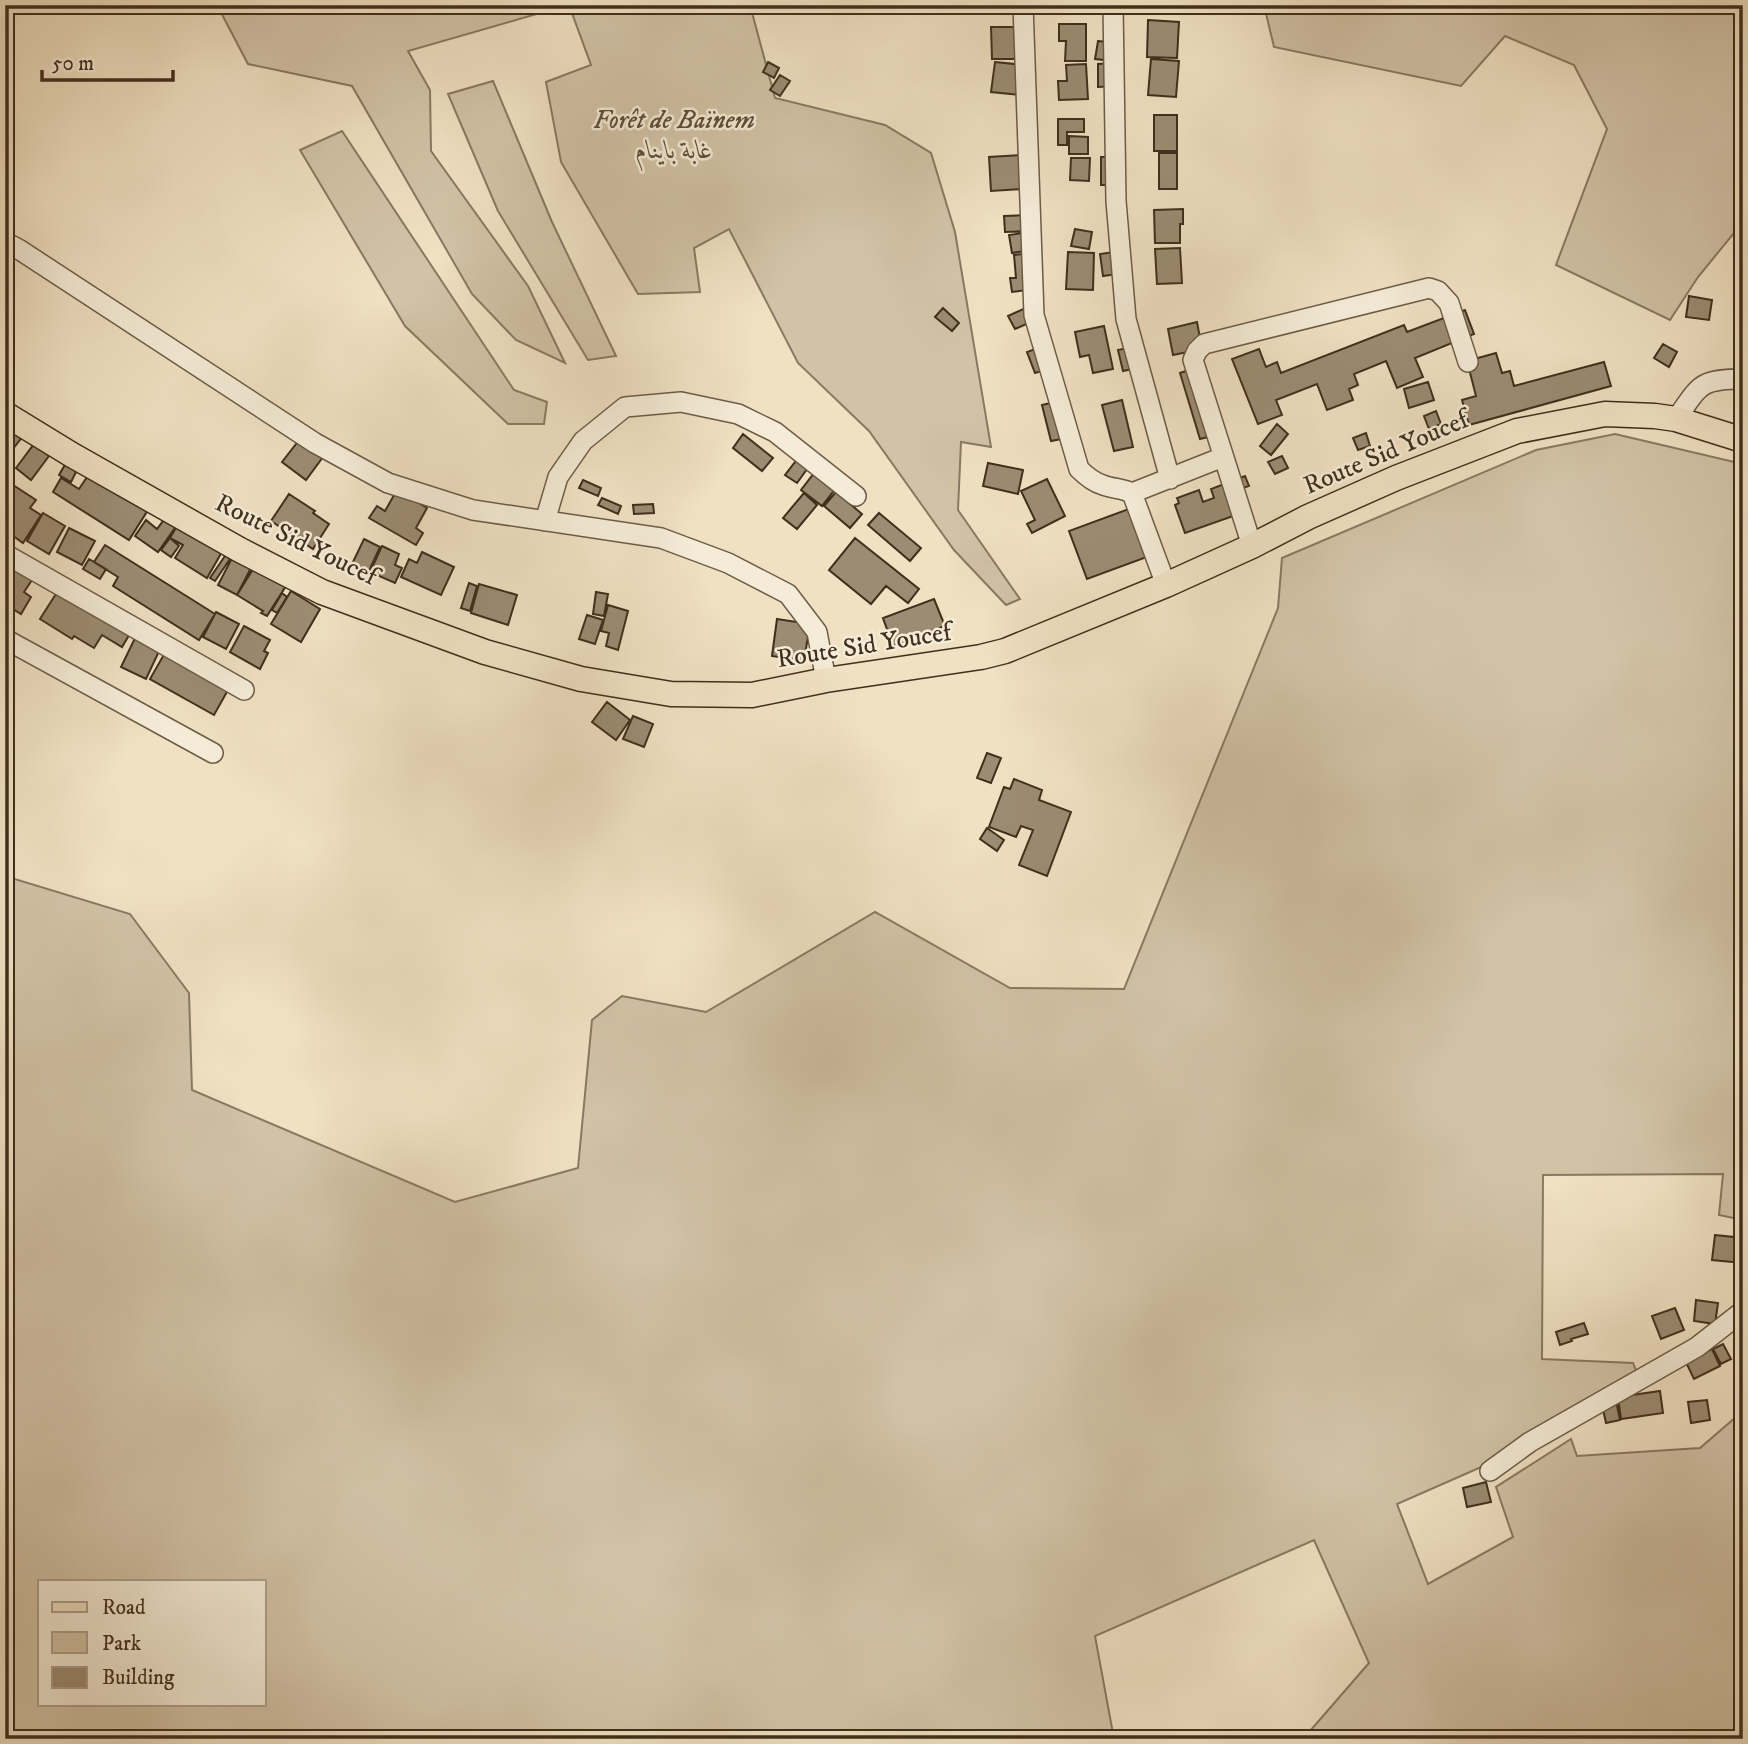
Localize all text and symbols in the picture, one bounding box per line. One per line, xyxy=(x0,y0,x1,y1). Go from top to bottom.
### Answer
scale bar xyxy=(42,38,173,82)
text: 50 m xyxy=(52,51,94,77)
park label: Forêt de Baïnem غابة باينام xyxy=(593,104,755,172)
street label: Route Sid Youcef xyxy=(1298,402,1477,503)
street label: Route Sid Youcef xyxy=(210,487,386,595)
street label: Route Sid Youcef xyxy=(774,615,957,676)
legend xyxy=(38,1580,266,1706)
text: Road xyxy=(102,1595,146,1621)
text: Park xyxy=(102,1631,142,1657)
text: Building xyxy=(102,1665,175,1691)

